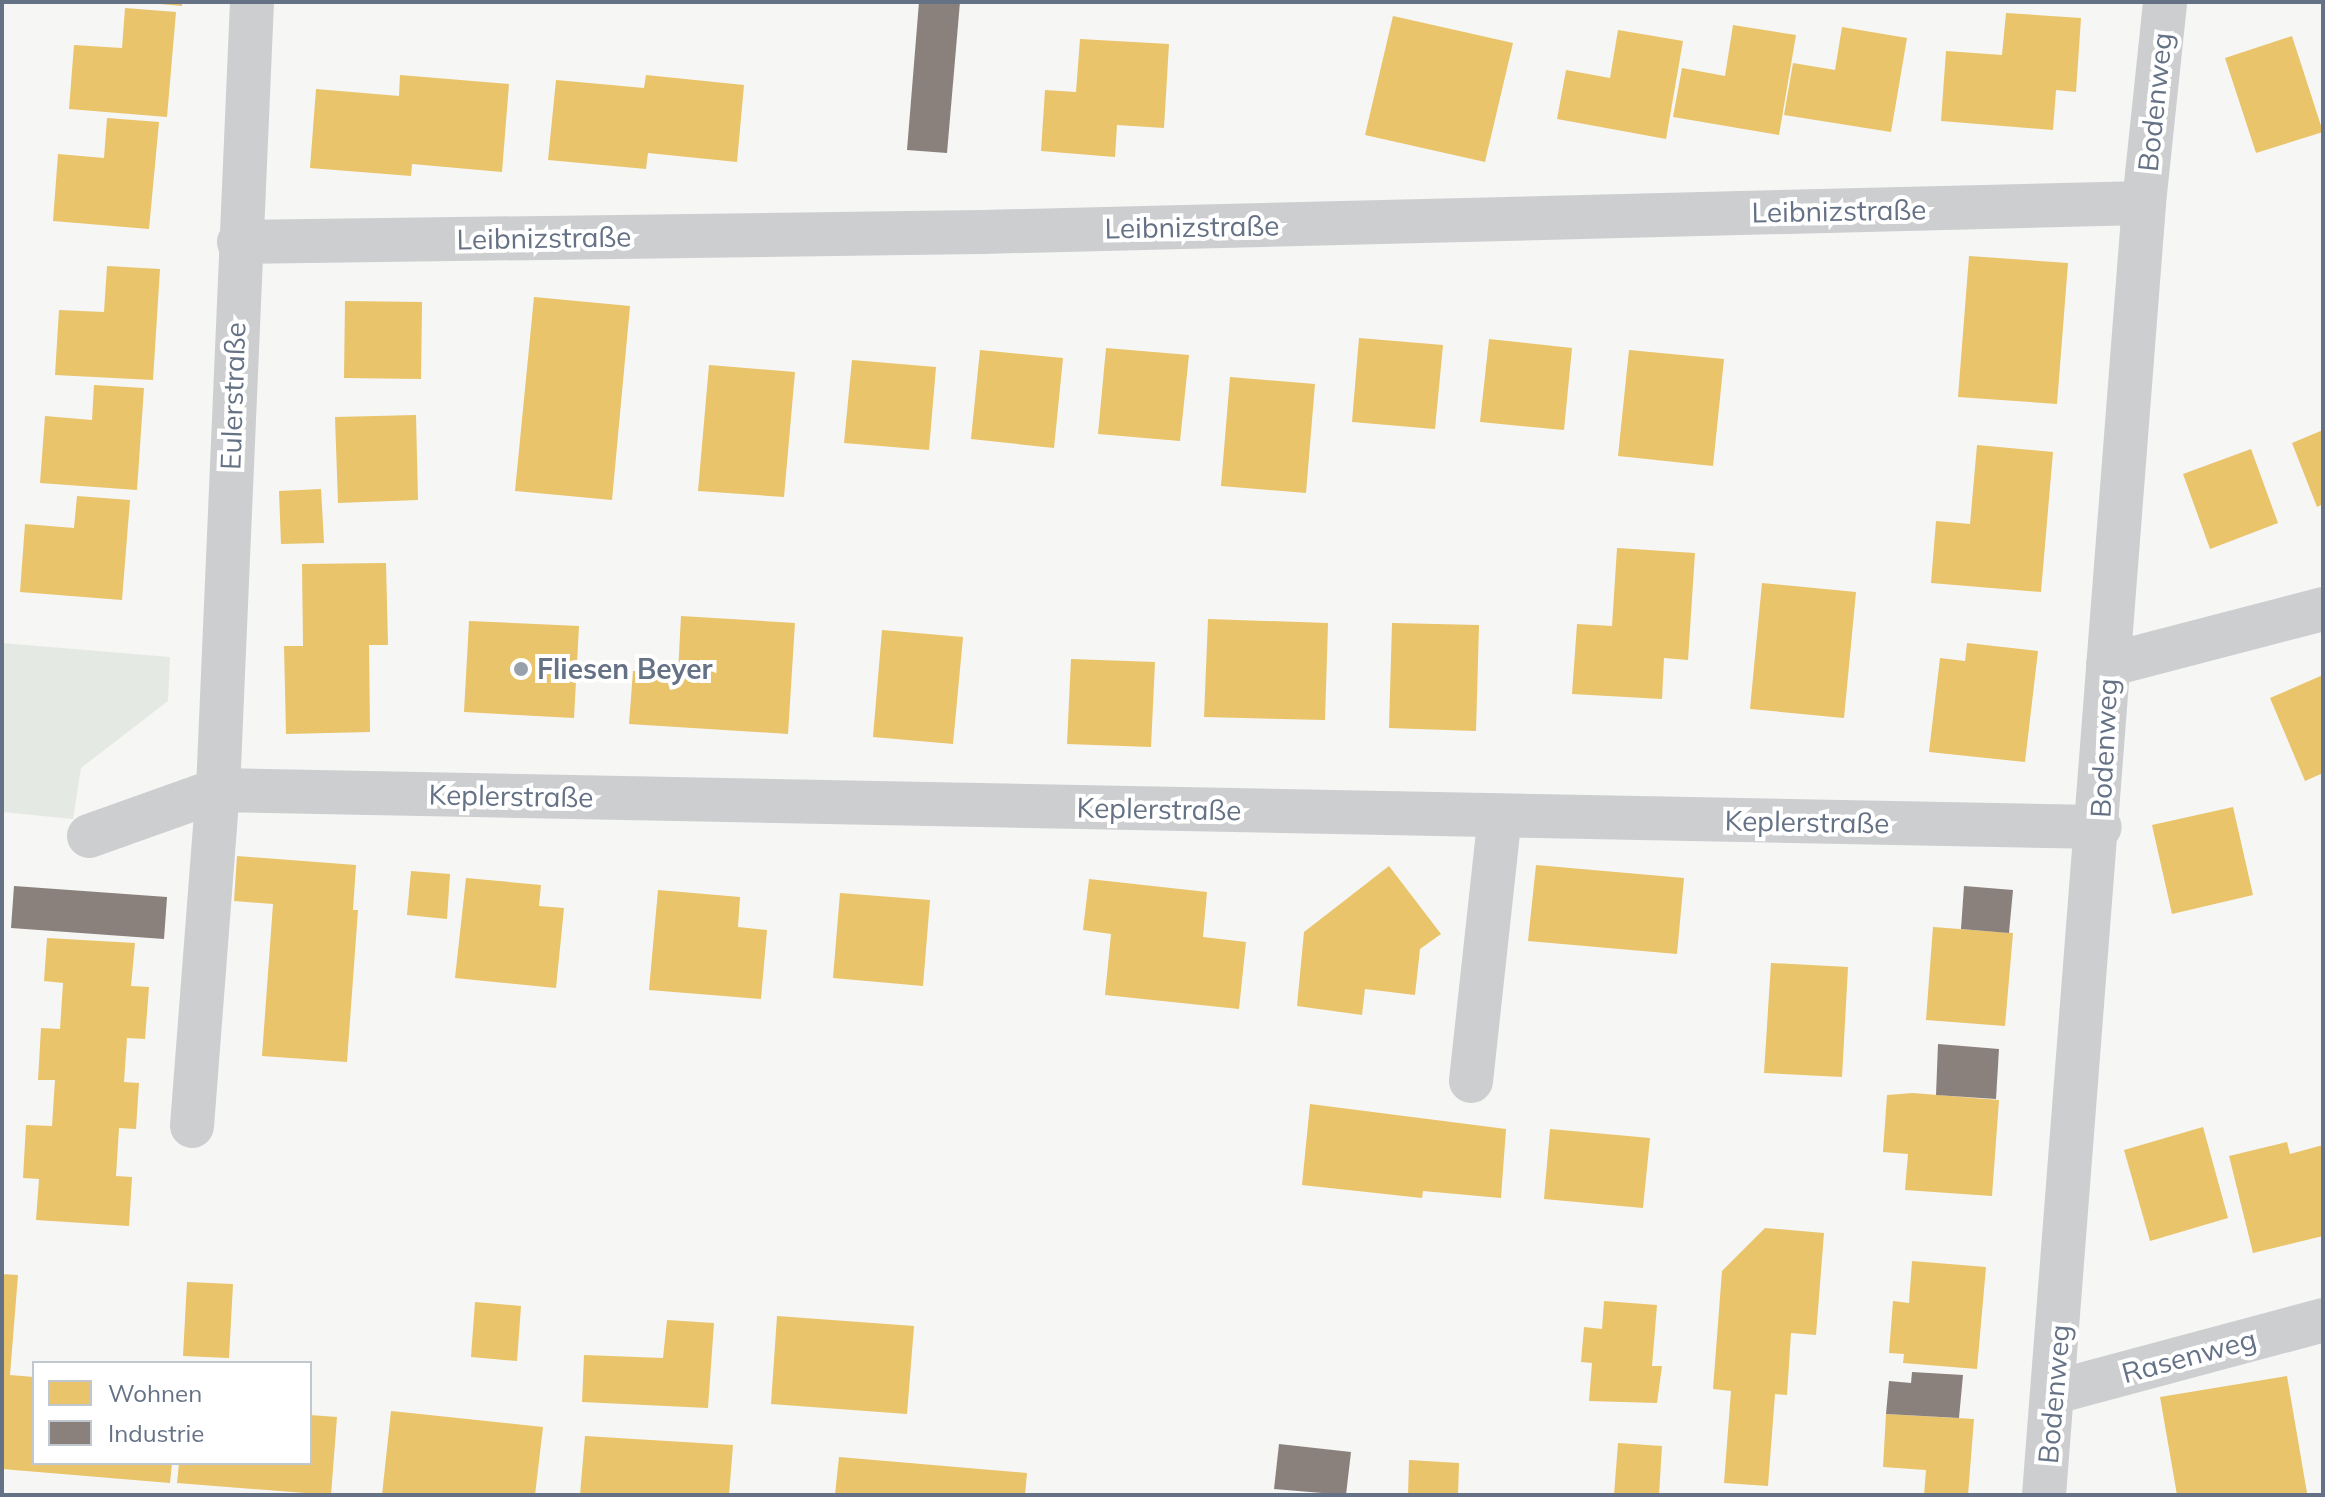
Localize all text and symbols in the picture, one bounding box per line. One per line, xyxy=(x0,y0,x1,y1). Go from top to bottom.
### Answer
street label: Bodenweg xyxy=(2131,31,2179,173)
street label: Leibnizstraße xyxy=(1751,193,1927,229)
street label: Leibnizstraße xyxy=(1104,209,1280,245)
street label: Leibnizstraße xyxy=(456,220,632,256)
street label: Eulerstraße xyxy=(214,322,252,470)
place label: Fliesen Beyer xyxy=(537,652,713,686)
marker: Fliesen Beyer xyxy=(512,660,530,678)
street label: Bodenweg xyxy=(2084,677,2124,819)
street label: Keplerstraße xyxy=(428,778,594,814)
street label: Keplerstraße xyxy=(1076,791,1242,827)
street label: Keplerstraße xyxy=(1724,804,1890,840)
street label: Rasenweg xyxy=(2118,1322,2260,1390)
street label: Bodenweg xyxy=(2031,1323,2077,1465)
legend xyxy=(32,1361,312,1465)
text: Wohnen xyxy=(108,1378,202,1408)
text: Industrie xyxy=(108,1418,204,1448)

